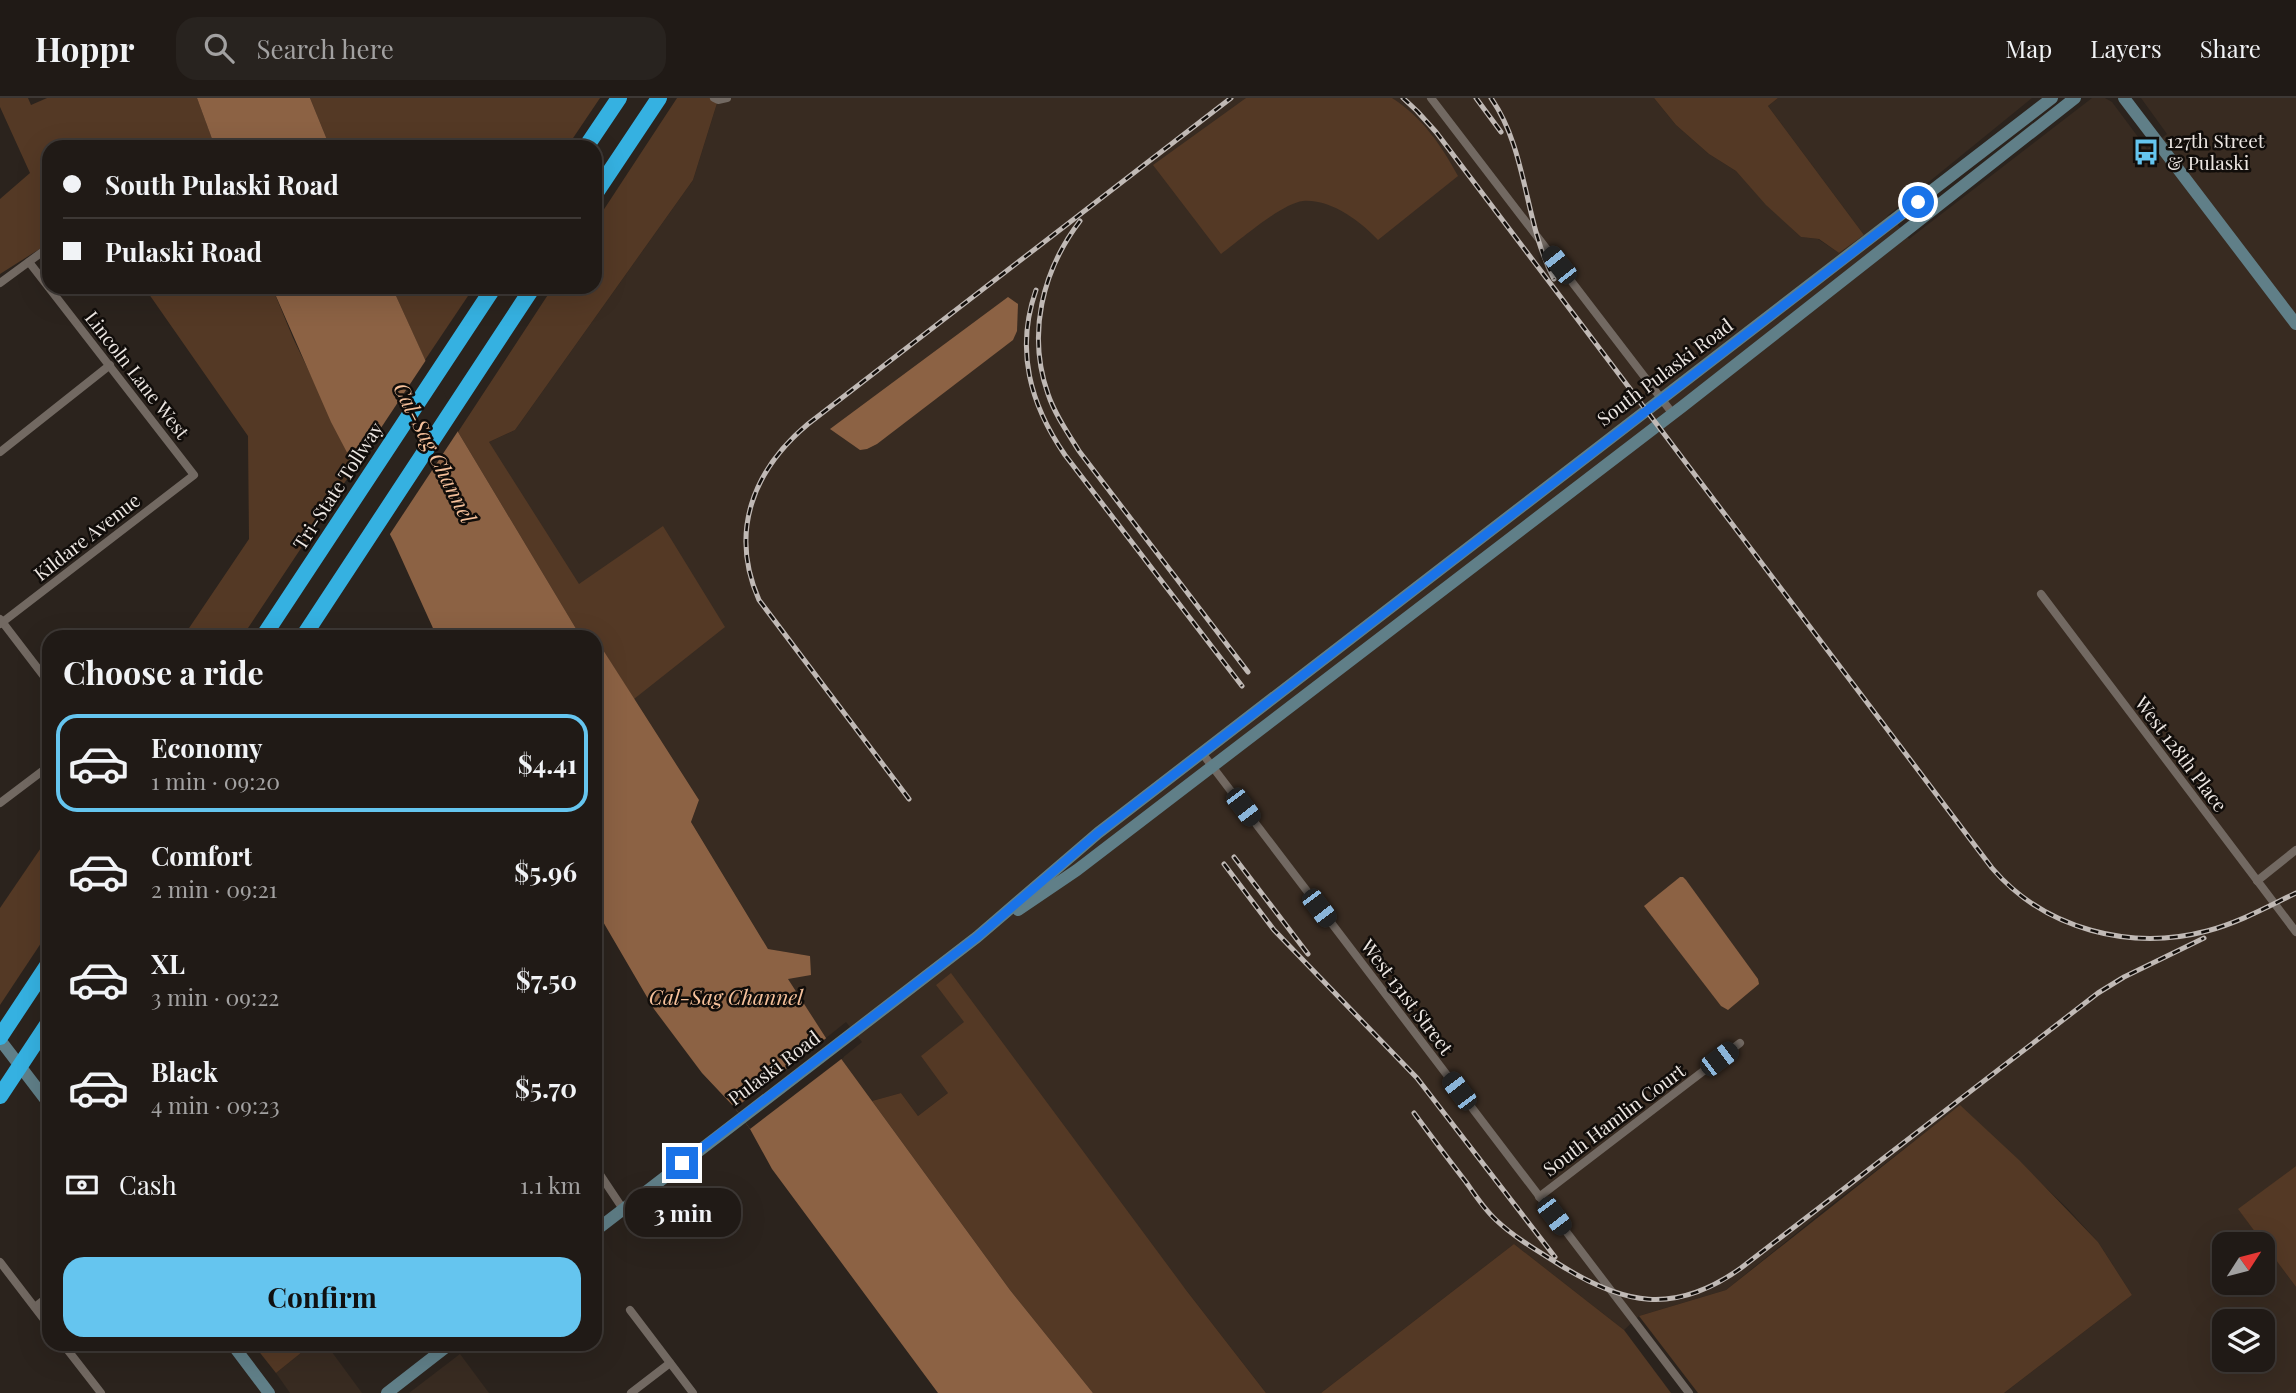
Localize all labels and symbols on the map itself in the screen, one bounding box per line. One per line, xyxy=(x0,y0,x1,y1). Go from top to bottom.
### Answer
place label: 127th Street & Pulaski xyxy=(2167,127,2265,175)
bus stop icon: 127th Street & Pulaski xyxy=(2131,137,2161,167)
route start xyxy=(1902,186,1934,218)
car xyxy=(1538,242,1581,288)
street label: Lincoln Lane West xyxy=(80,305,196,444)
street label: South Pulaski Road xyxy=(1591,312,1738,431)
water label: Cal-Sag Channel xyxy=(388,377,484,528)
street label: Tri-State Tollway xyxy=(286,416,388,554)
street label: Kildare Avenue xyxy=(28,486,145,586)
street label: West 128th Place xyxy=(2129,689,2234,817)
car xyxy=(1222,784,1265,830)
car xyxy=(1298,885,1341,931)
street label: West 131st Street xyxy=(1355,933,1460,1060)
water label: Cal-Sag Channel xyxy=(649,982,804,1010)
street label: Pulaski Road xyxy=(722,1024,825,1111)
car xyxy=(1696,1038,1743,1080)
street label: South Hamlin Court xyxy=(1537,1057,1690,1181)
car xyxy=(1438,1068,1481,1114)
route end xyxy=(666,1147,698,1179)
callout: 3 min xyxy=(624,1188,740,1236)
car xyxy=(1533,1193,1576,1239)
north arrow xyxy=(2212,1232,2275,1295)

